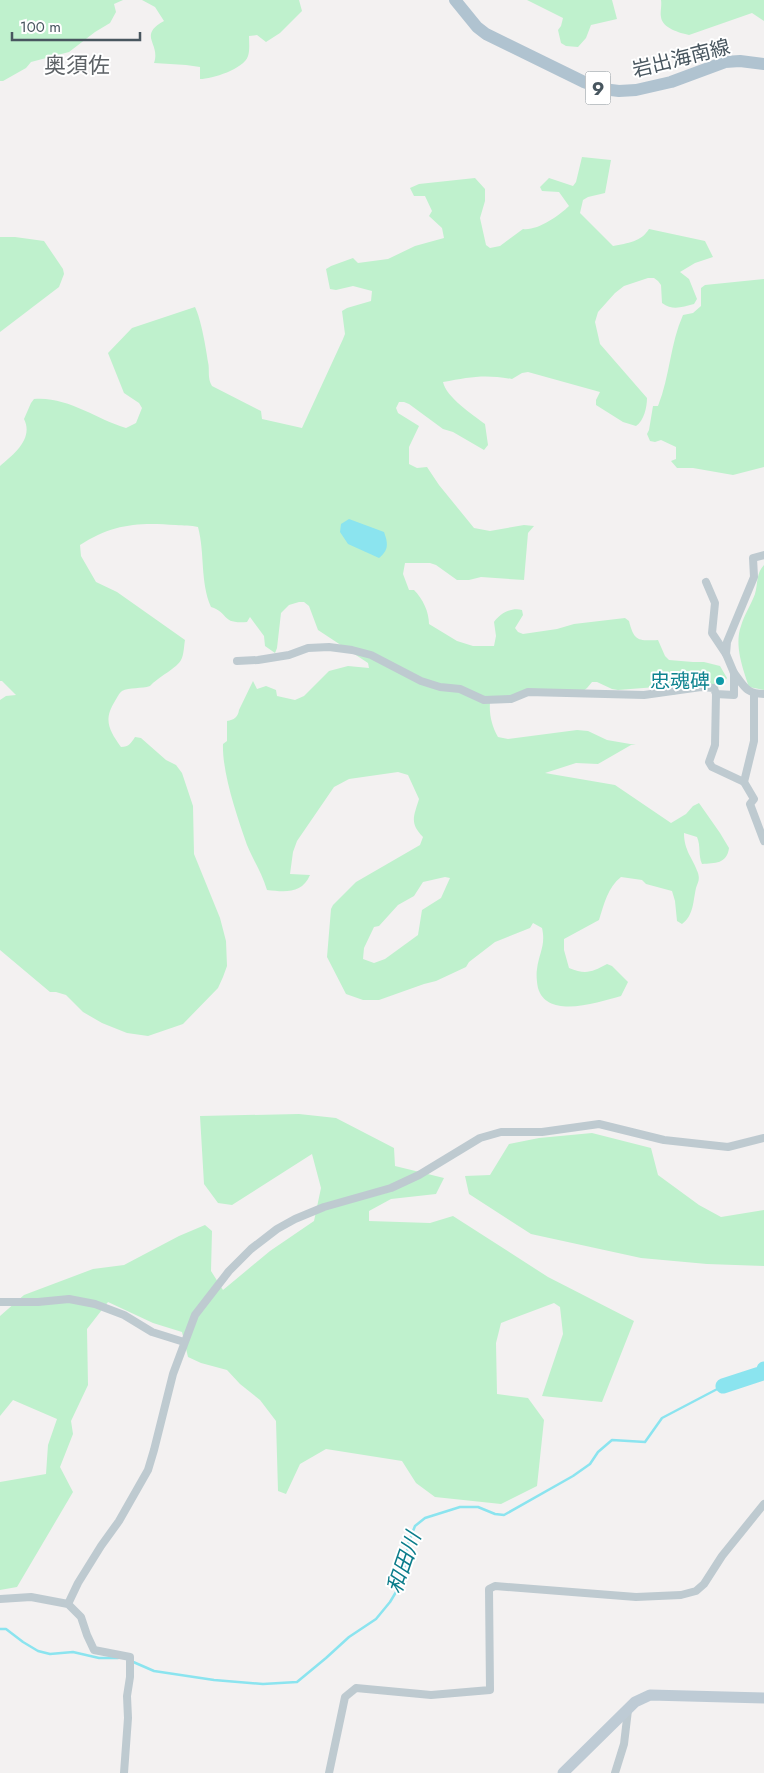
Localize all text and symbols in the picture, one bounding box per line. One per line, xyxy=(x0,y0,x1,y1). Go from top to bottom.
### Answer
scale bar xyxy=(12,10,140,42)
text: 100 m xyxy=(20,16,61,38)
street label: 岩出海南線 xyxy=(629,32,733,85)
district label: 奥須佐 xyxy=(44,49,110,81)
road number: 9 xyxy=(586,72,610,105)
place label: 忠魂碑 xyxy=(650,667,710,696)
marker: 忠魂碑 xyxy=(714,675,726,687)
water label: 和田川 xyxy=(380,1526,429,1598)

